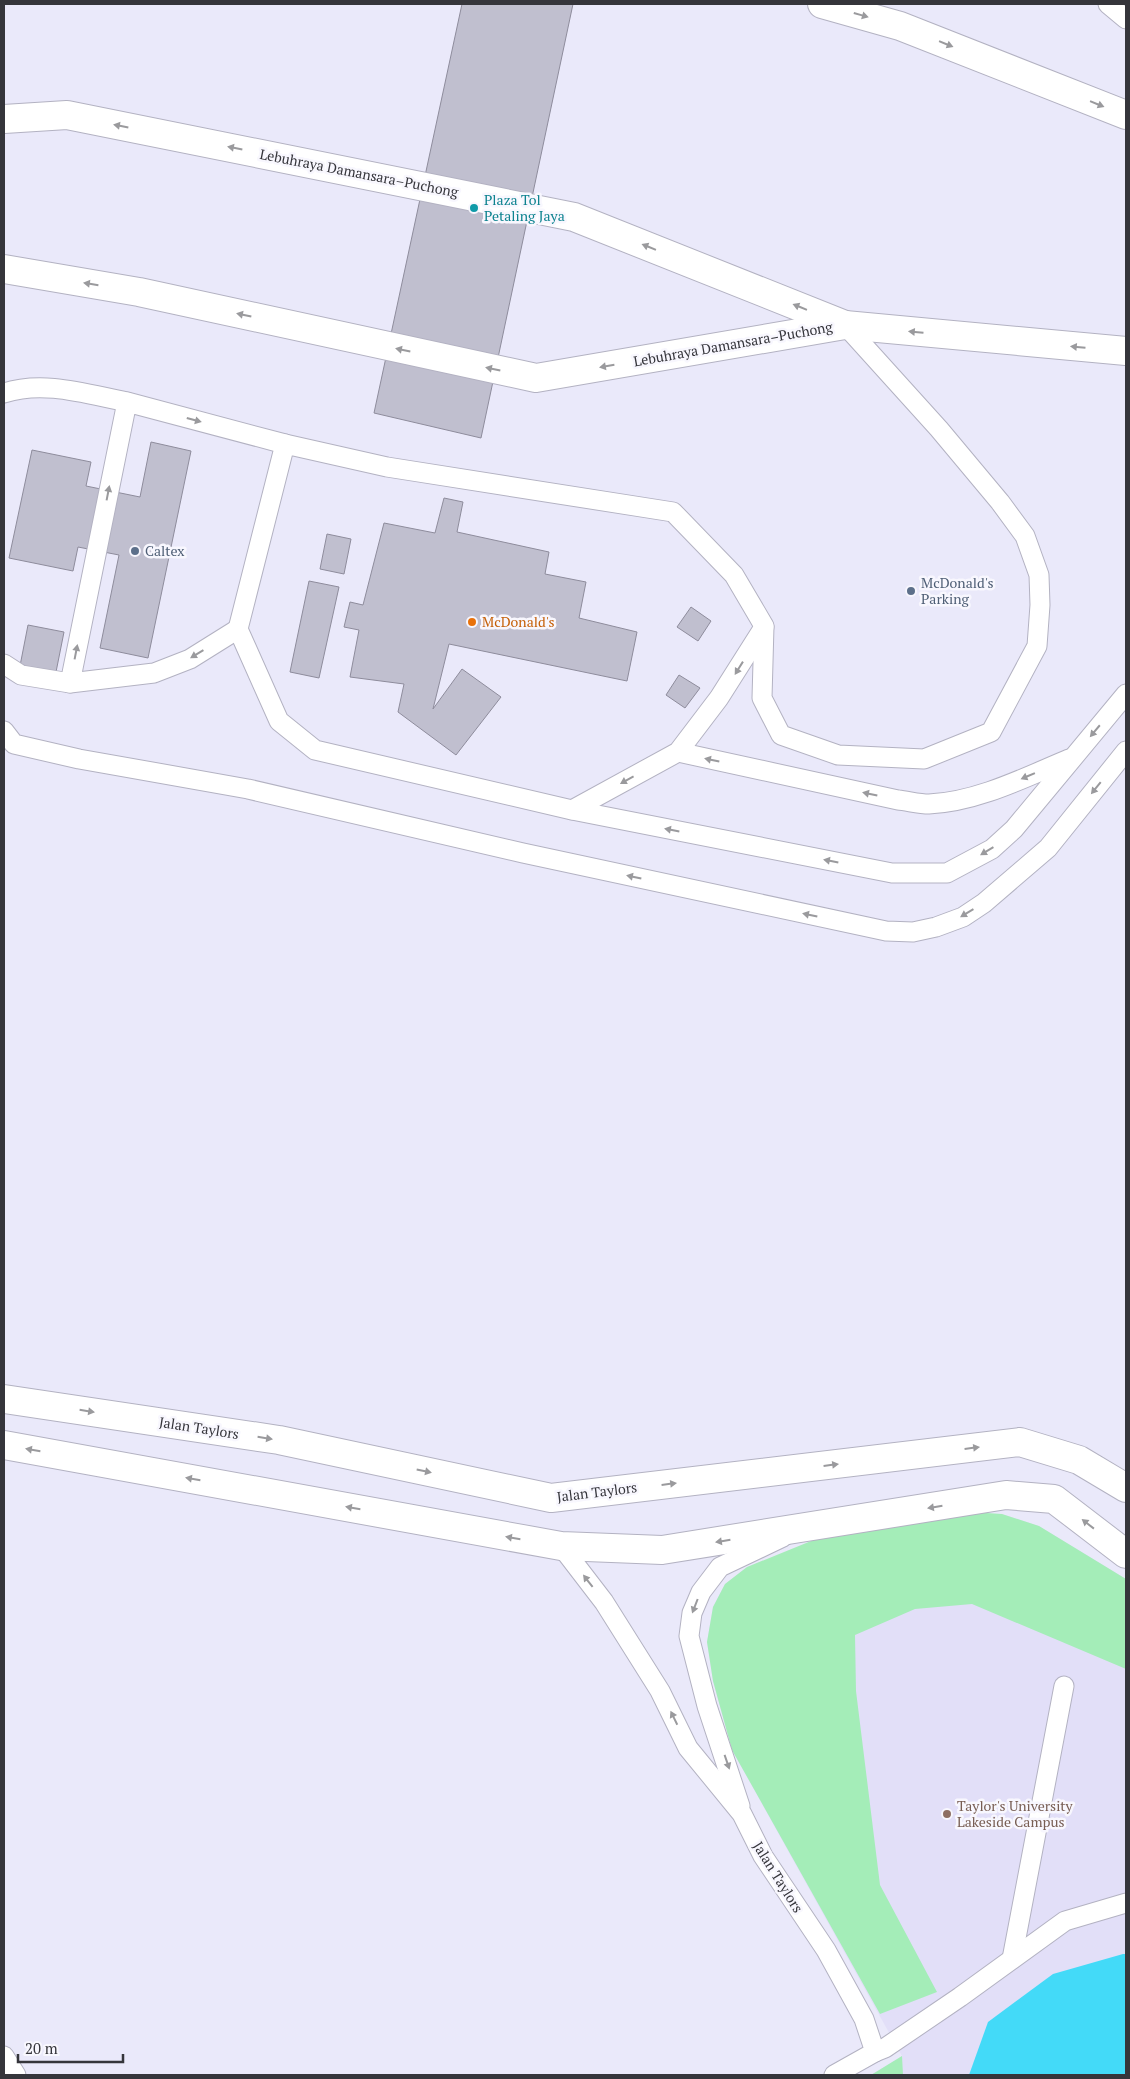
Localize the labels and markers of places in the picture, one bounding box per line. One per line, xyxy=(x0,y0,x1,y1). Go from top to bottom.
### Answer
place label: Plaza Tol Petaling Jaya xyxy=(484,190,565,225)
marker: Plaza Tol Petaling Jaya xyxy=(468,202,480,214)
place label: Caltex xyxy=(145,541,185,560)
marker: Caltex xyxy=(129,545,141,557)
place label: McDonald's Parking xyxy=(921,573,993,608)
marker: McDonald's Parking xyxy=(905,585,917,597)
place label: McDonald's xyxy=(482,612,554,631)
marker: McDonald's xyxy=(466,616,478,628)
place label: Taylor's University Lakeside Campus xyxy=(957,1796,1074,1831)
marker: Taylor's University Lakeside Campus xyxy=(941,1808,953,1820)

